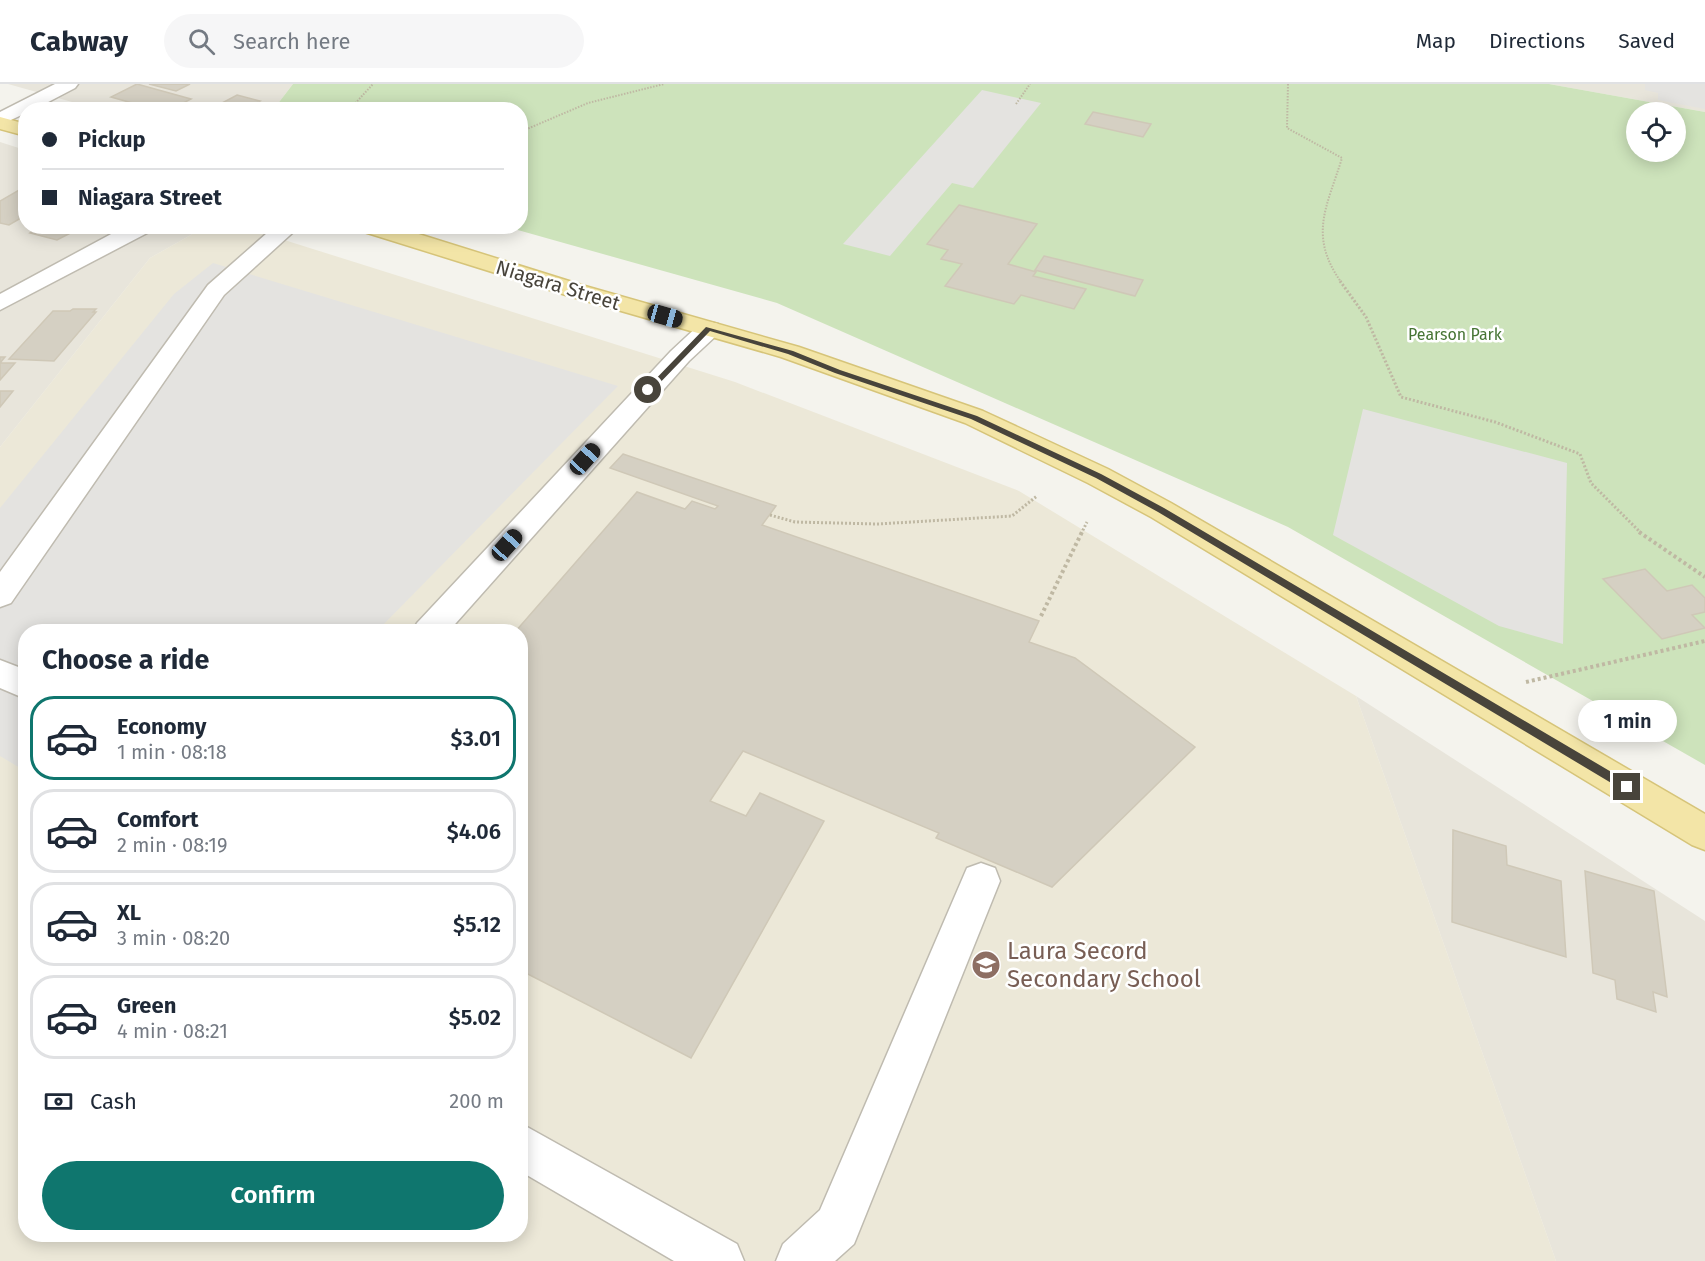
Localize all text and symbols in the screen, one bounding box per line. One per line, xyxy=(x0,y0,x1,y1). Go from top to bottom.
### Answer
search box xyxy=(164,14,584,68)
text: Cabway xyxy=(30,25,128,58)
icon: search xyxy=(185,25,218,58)
text: Search here xyxy=(233,28,350,55)
text: Map xyxy=(1416,28,1456,54)
text: Directions xyxy=(1489,28,1585,54)
text: Saved xyxy=(1618,28,1675,54)
map controls xyxy=(1626,102,1686,162)
button: locate xyxy=(1626,102,1686,162)
text: Pickup xyxy=(78,126,146,153)
text: Niagara Street xyxy=(78,184,222,211)
street label: Niagara Street xyxy=(493,255,624,315)
car xyxy=(645,302,685,330)
park label: Pearson Park xyxy=(1408,325,1503,344)
route start xyxy=(634,376,661,403)
car xyxy=(566,440,604,478)
car xyxy=(488,526,526,564)
text: Choose a ride xyxy=(42,644,209,676)
callout: 1 min xyxy=(1578,700,1676,742)
text: 1 min xyxy=(1603,709,1652,733)
icon: car xyxy=(45,711,99,765)
text: Economy xyxy=(117,713,206,740)
text: $3.01 xyxy=(450,725,501,752)
text: 1 min · 08:18 xyxy=(117,740,227,764)
route end xyxy=(1613,773,1640,800)
icon: car xyxy=(45,804,99,858)
text: Comfort xyxy=(117,806,198,833)
text: $4.06 xyxy=(447,818,501,845)
text: 2 min · 08:19 xyxy=(117,833,227,857)
icon: car xyxy=(45,897,99,951)
text: XL xyxy=(117,899,141,926)
text: $5.12 xyxy=(453,911,501,938)
text: 3 min · 08:20 xyxy=(117,926,230,950)
place label: Laura Secord Secondary School xyxy=(1007,937,1201,993)
school or university icon: Laura Secord Secondary School xyxy=(970,949,1002,981)
icon: car xyxy=(45,990,99,1044)
text: Green xyxy=(117,992,176,1019)
text: $5.02 xyxy=(449,1004,501,1031)
text: 4 min · 08:21 xyxy=(117,1019,228,1043)
icon: cash xyxy=(42,1085,75,1118)
text: Cash xyxy=(90,1088,137,1115)
text: 200 m xyxy=(449,1089,504,1113)
button: Confirm xyxy=(42,1161,504,1230)

